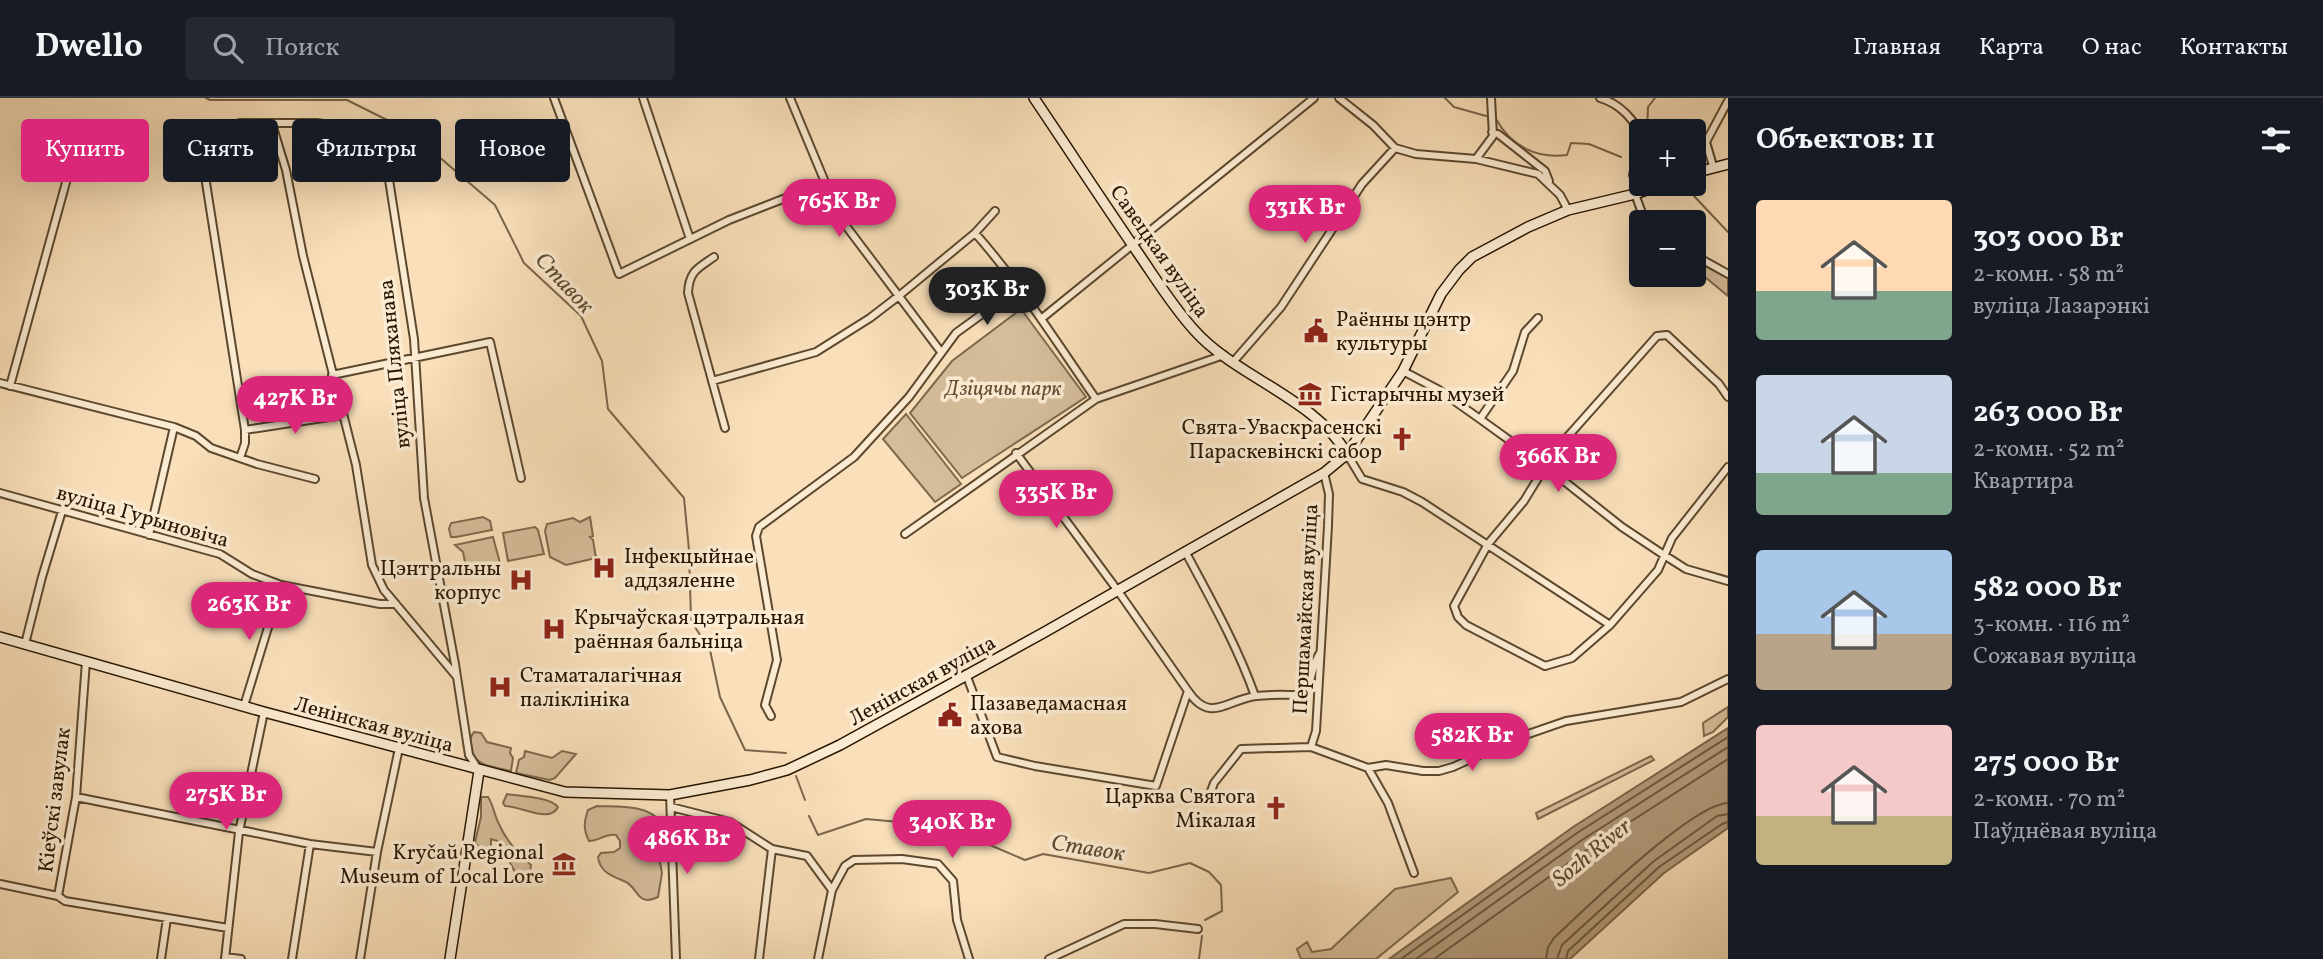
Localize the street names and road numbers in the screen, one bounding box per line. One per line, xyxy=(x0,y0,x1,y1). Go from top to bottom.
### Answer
street label: Савецкая вуліца xyxy=(1102,179,1215,324)
street label: вуліца Пляханава xyxy=(372,278,419,450)
street label: вуліца Гурыновіча xyxy=(53,479,232,556)
street label: Першамайская вуліца xyxy=(1286,503,1327,715)
street label: Ленінская вуліца xyxy=(844,629,1001,734)
street label: Ленінская вуліца xyxy=(291,690,457,761)
street label: Кіеўскі завулак xyxy=(32,726,79,874)

